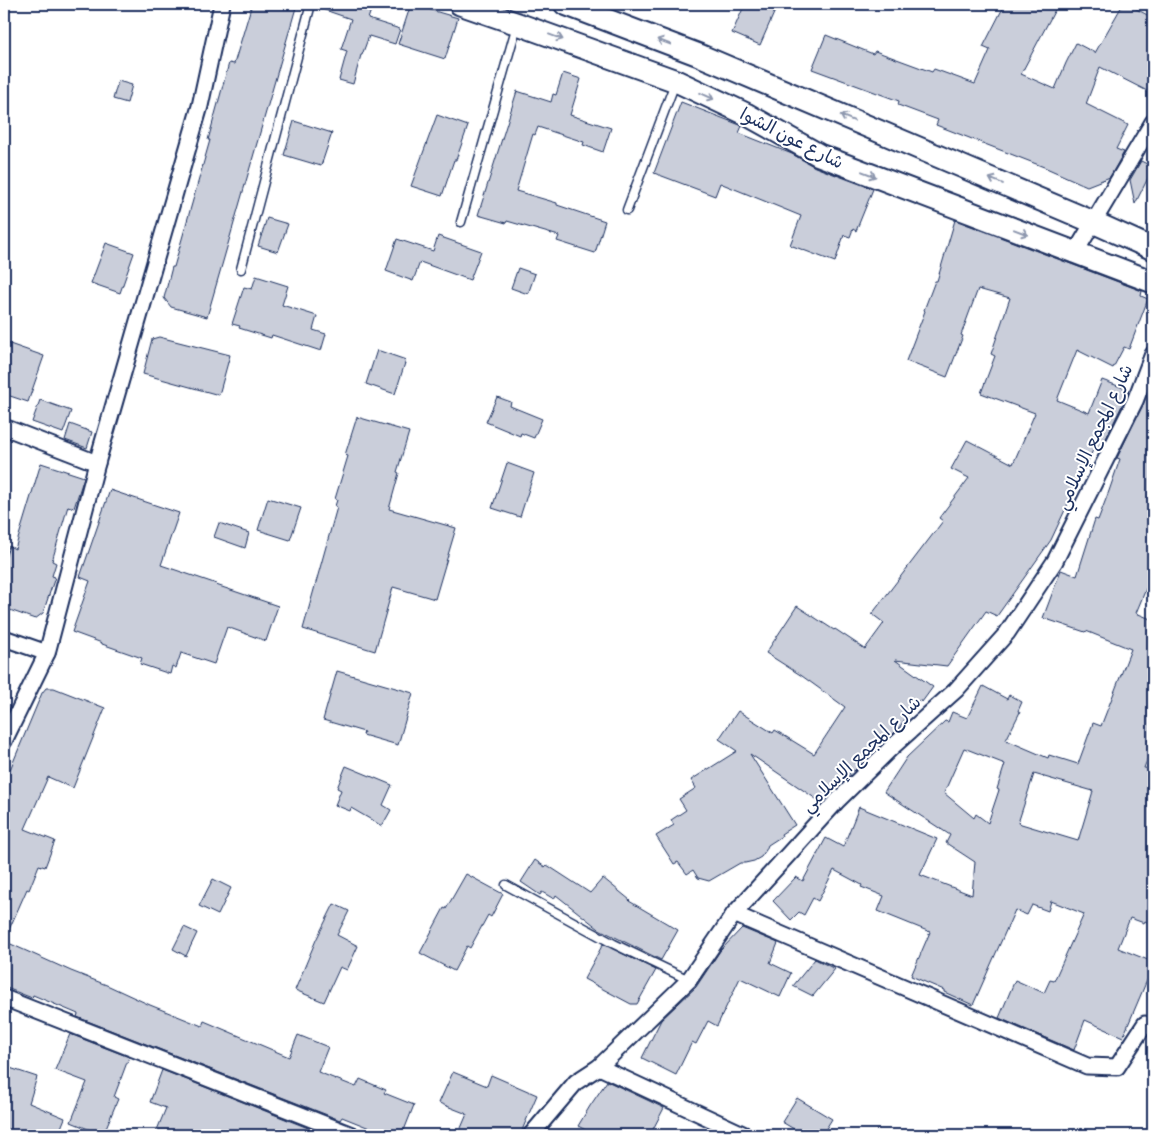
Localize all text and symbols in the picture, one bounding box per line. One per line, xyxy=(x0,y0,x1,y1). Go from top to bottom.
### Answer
one-way arrow xyxy=(547,33,563,42)
one-way arrow xyxy=(657,37,672,46)
one-way arrow xyxy=(699,91,714,101)
street label: شارع عون الشوا xyxy=(736,103,847,174)
one-way arrow xyxy=(839,112,854,121)
one-way arrow xyxy=(861,170,876,179)
one-way arrow xyxy=(989,175,1004,185)
one-way arrow xyxy=(1012,228,1028,237)
street label: شارع المجمع الإسلامي xyxy=(1051,361,1142,515)
street label: شارع المجمع الإسلامي xyxy=(796,691,929,820)

